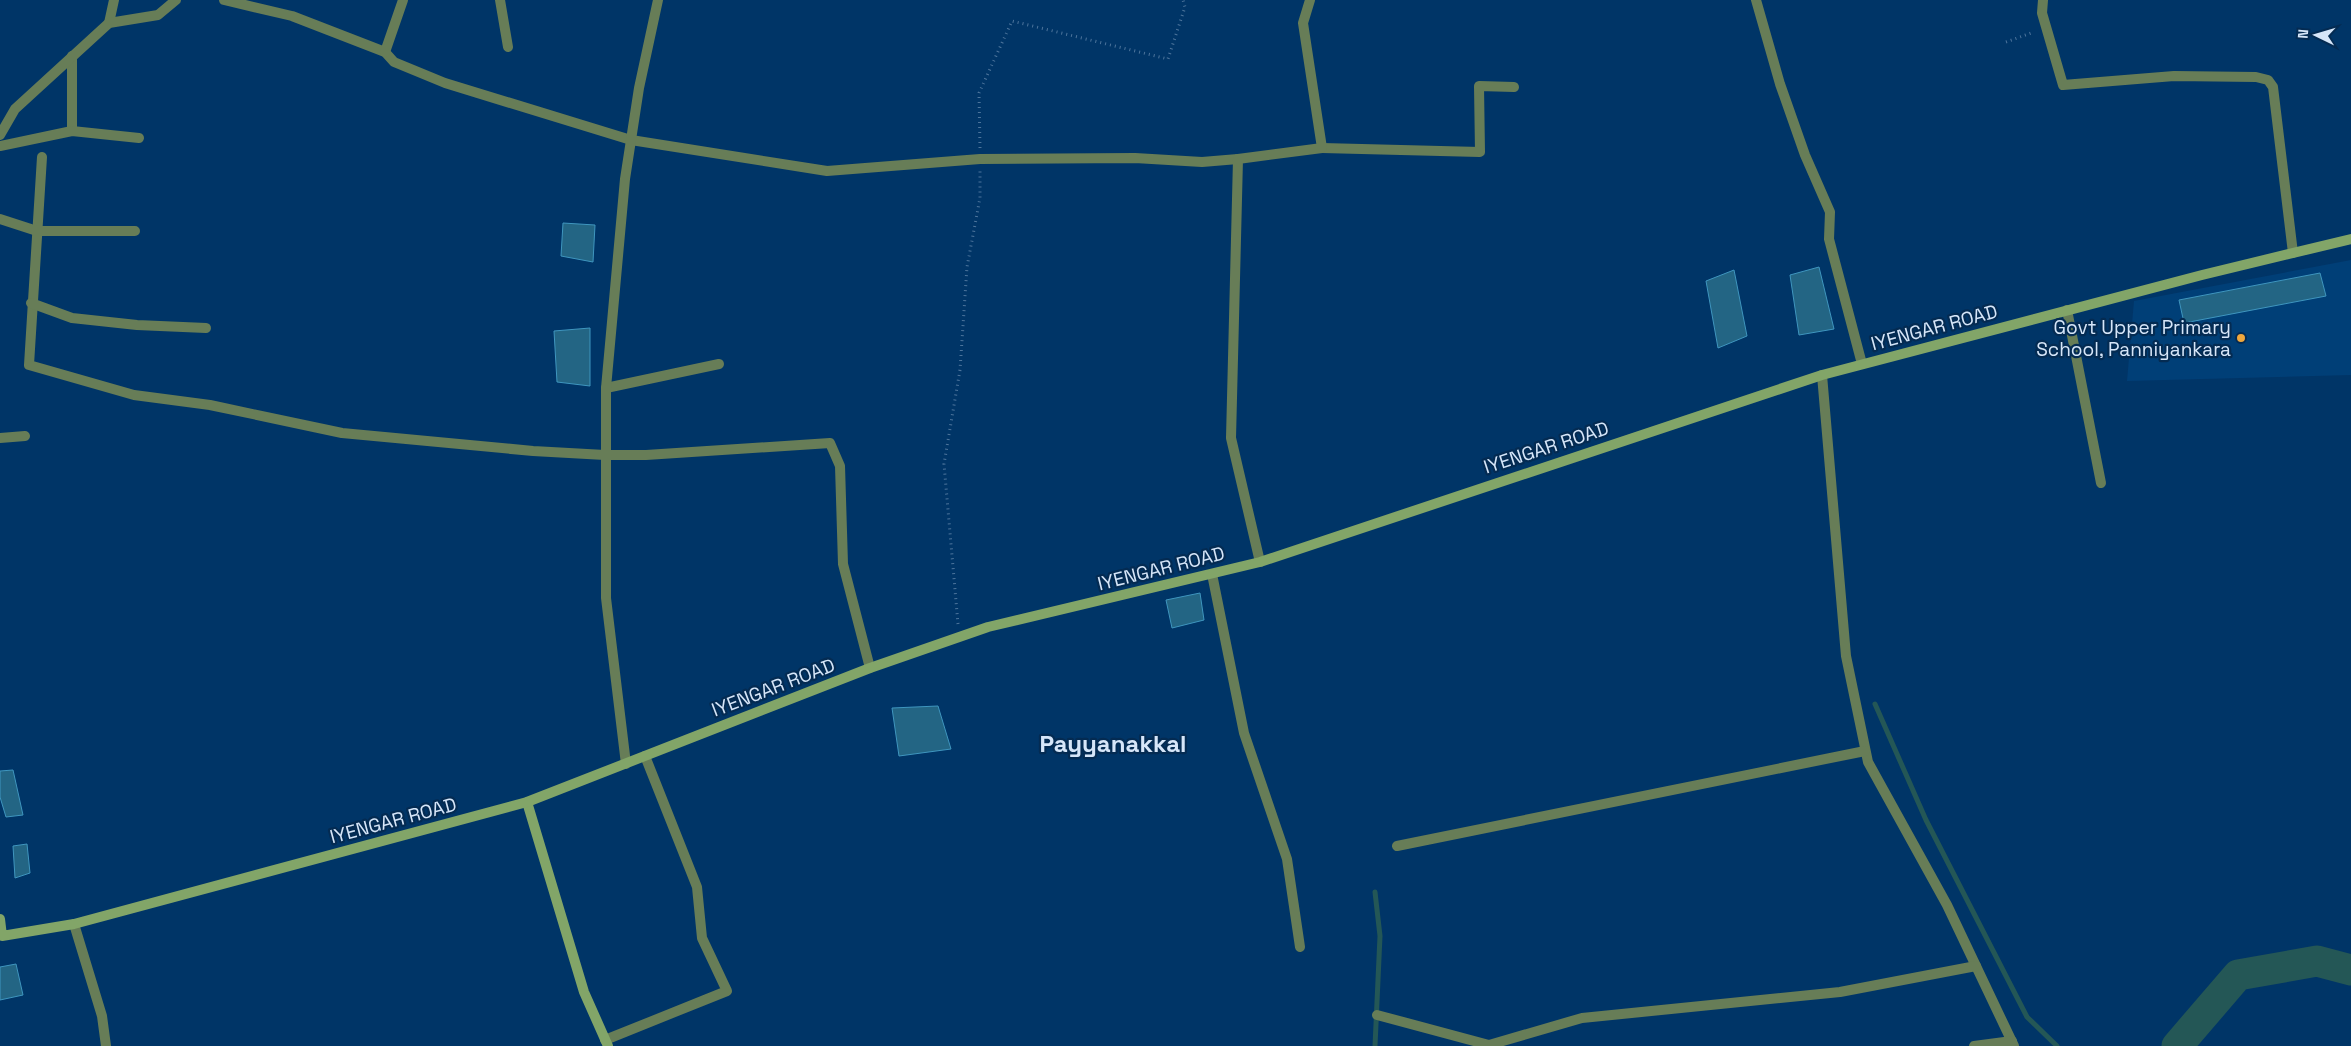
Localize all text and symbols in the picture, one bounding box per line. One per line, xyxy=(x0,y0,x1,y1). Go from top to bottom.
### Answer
north arrow xyxy=(2291,10,2341,60)
text: N xyxy=(2294,28,2312,39)
street label: IYENGAR ROAD xyxy=(1868,299,2000,356)
place label: Govt Upper Primary School, Panniyankara xyxy=(2036,315,2231,362)
marker: Govt Upper Primary School, Panniyankara xyxy=(2235,332,2247,344)
street label: IYENGAR ROAD xyxy=(1480,415,1612,479)
street label: IYENGAR ROAD xyxy=(1095,541,1227,596)
street label: IYENGAR ROAD xyxy=(708,653,838,722)
district label: Payyanakkal xyxy=(1040,728,1186,759)
street label: IYENGAR ROAD xyxy=(327,792,459,849)

